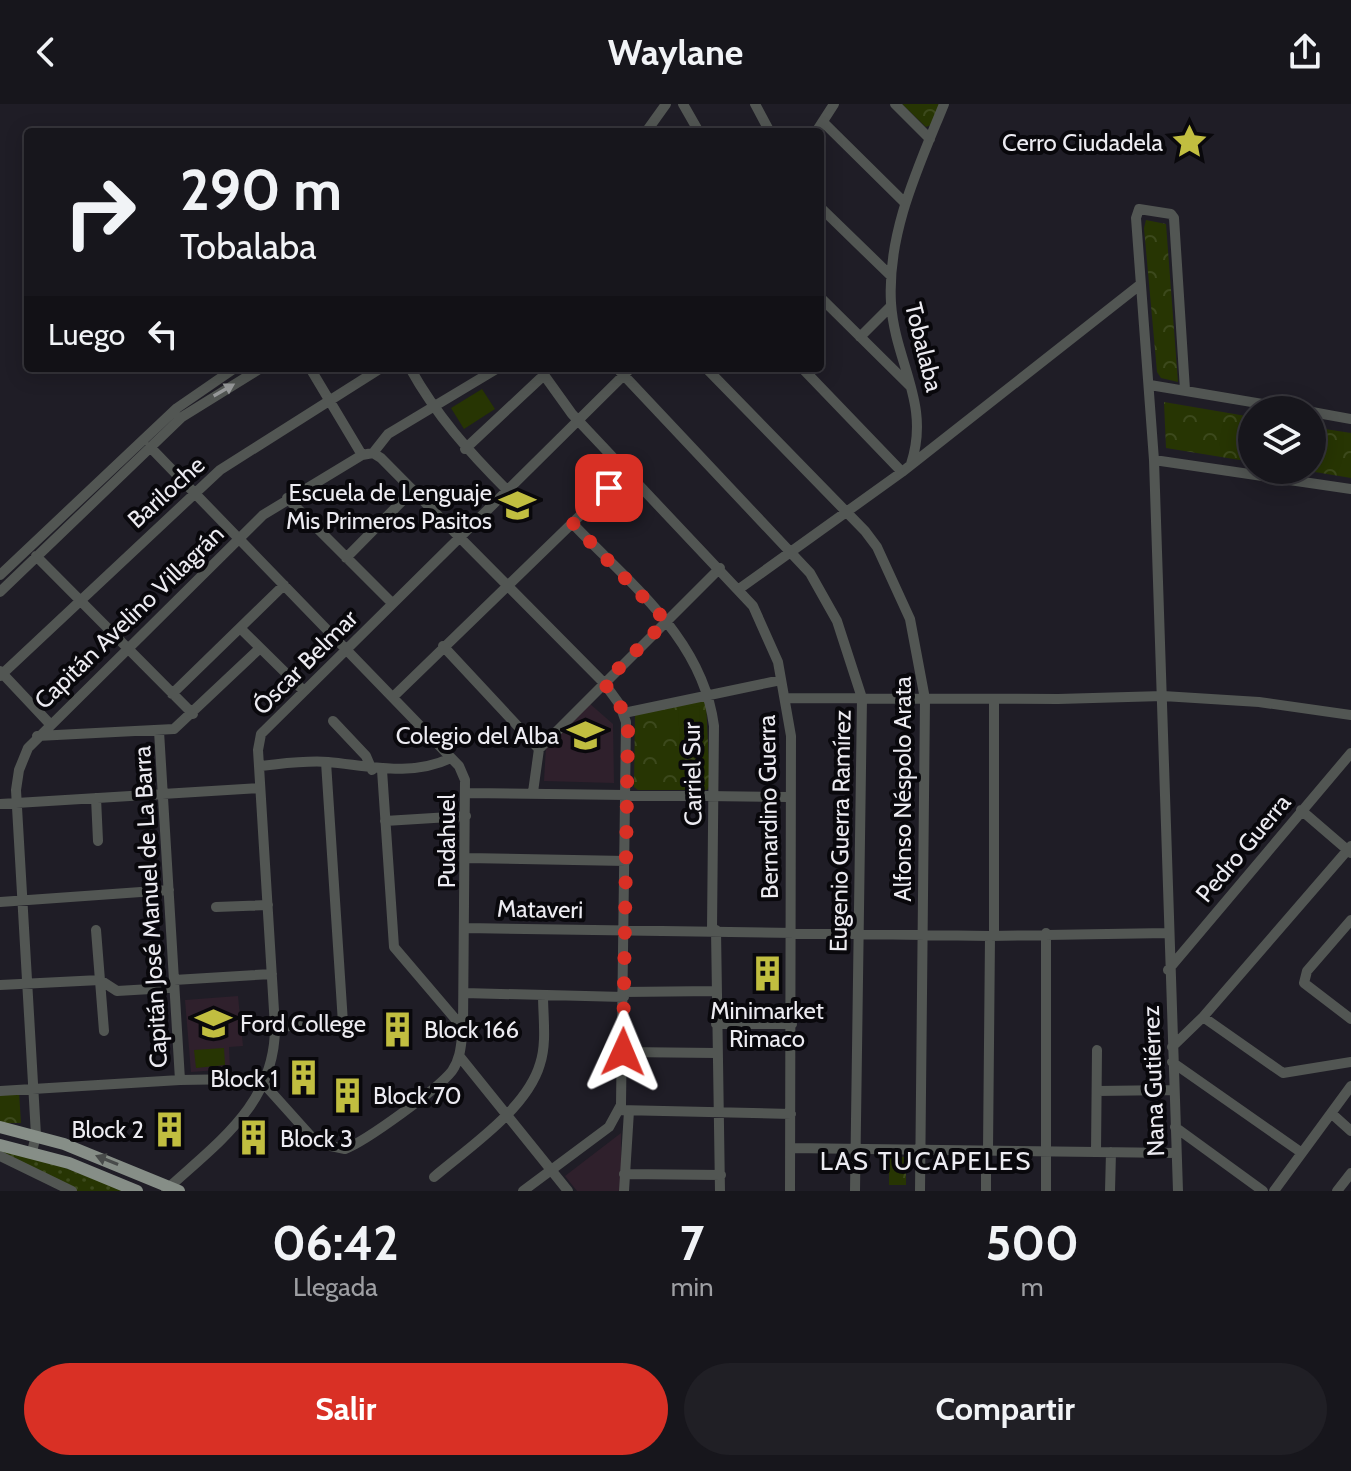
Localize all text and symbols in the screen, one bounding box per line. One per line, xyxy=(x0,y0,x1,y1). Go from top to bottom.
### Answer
icon: back xyxy=(24,30,68,74)
text: Waylane xyxy=(608,30,743,74)
icon: share xyxy=(1283,30,1327,74)
place icon: Cerro Ciudadela xyxy=(1170,123,1208,161)
place label: Cerro Ciudadela xyxy=(1002,128,1163,157)
text: 290 m xyxy=(180,156,342,224)
icon: right xyxy=(48,160,152,264)
text: Tobalaba xyxy=(180,224,316,268)
street label: Tobalaba xyxy=(899,299,949,395)
icon: left xyxy=(141,312,185,356)
text: Luego xyxy=(48,316,125,353)
one-way arrow xyxy=(212,383,235,397)
map controls xyxy=(1238,396,1326,484)
button: layers xyxy=(1238,396,1326,484)
street label: Bariloche xyxy=(122,450,210,534)
pin xyxy=(575,454,643,522)
icon: arrive xyxy=(587,466,631,510)
place label: Escuela de Lenguaje Mis Primeros Pasitos xyxy=(286,478,492,535)
school or university icon: Escuela de Lenguaje Mis Primeros Pasitos xyxy=(499,487,537,525)
street label: Capitán Avelino Villagrán xyxy=(28,519,230,715)
street label: Óscar Belmar xyxy=(247,603,364,720)
street label: Alfonso Néspolo Arata xyxy=(888,676,917,902)
street label: Eugenio Guerra Ramírez xyxy=(823,710,857,952)
street label: Bernardino Guerra xyxy=(752,714,784,899)
school or university icon: Colegio del Alba xyxy=(566,716,604,754)
place label: Colegio del Alba xyxy=(396,721,559,750)
street label: Carriel Sur xyxy=(677,721,707,826)
street label: Capitán José Manuel de La Barra xyxy=(127,745,173,1069)
street label: Pedro Guerra xyxy=(1189,788,1297,908)
street label: Pudahuel xyxy=(432,793,461,888)
street label: Mataveri xyxy=(497,894,583,924)
building icon: Minimarket Rimaco xyxy=(748,954,786,992)
place label: Minimarket Rimaco xyxy=(710,996,824,1053)
school or university icon: Ford College xyxy=(195,1004,233,1042)
street label: Nana Gutiérrez xyxy=(1136,1005,1170,1157)
place label: Ford College xyxy=(240,1009,366,1038)
building icon: Block 166 xyxy=(379,1010,417,1048)
position arrow xyxy=(581,1010,665,1094)
place label: Block 166 xyxy=(424,1015,519,1044)
building icon: Block 1 xyxy=(285,1059,323,1097)
place label: Block 1 xyxy=(210,1064,278,1093)
building icon: Block 70 xyxy=(328,1076,366,1114)
place label: Block 70 xyxy=(373,1081,462,1110)
building icon: Block 2 xyxy=(151,1110,189,1148)
place label: Block 2 xyxy=(71,1115,144,1144)
building icon: Block 3 xyxy=(235,1119,273,1157)
place label: Block 3 xyxy=(280,1124,353,1153)
district label: LAS TUCAPELES xyxy=(820,1145,1032,1177)
one-way arrow xyxy=(95,1153,119,1166)
text: 06:42 xyxy=(272,1214,399,1272)
text: 7 xyxy=(680,1214,704,1272)
text: 500 xyxy=(985,1214,1079,1272)
text: Llegada xyxy=(293,1271,378,1303)
text: min xyxy=(671,1271,714,1303)
text: m xyxy=(1021,1271,1044,1303)
button: Salir xyxy=(24,1363,668,1455)
button: Compartir xyxy=(684,1363,1327,1455)

